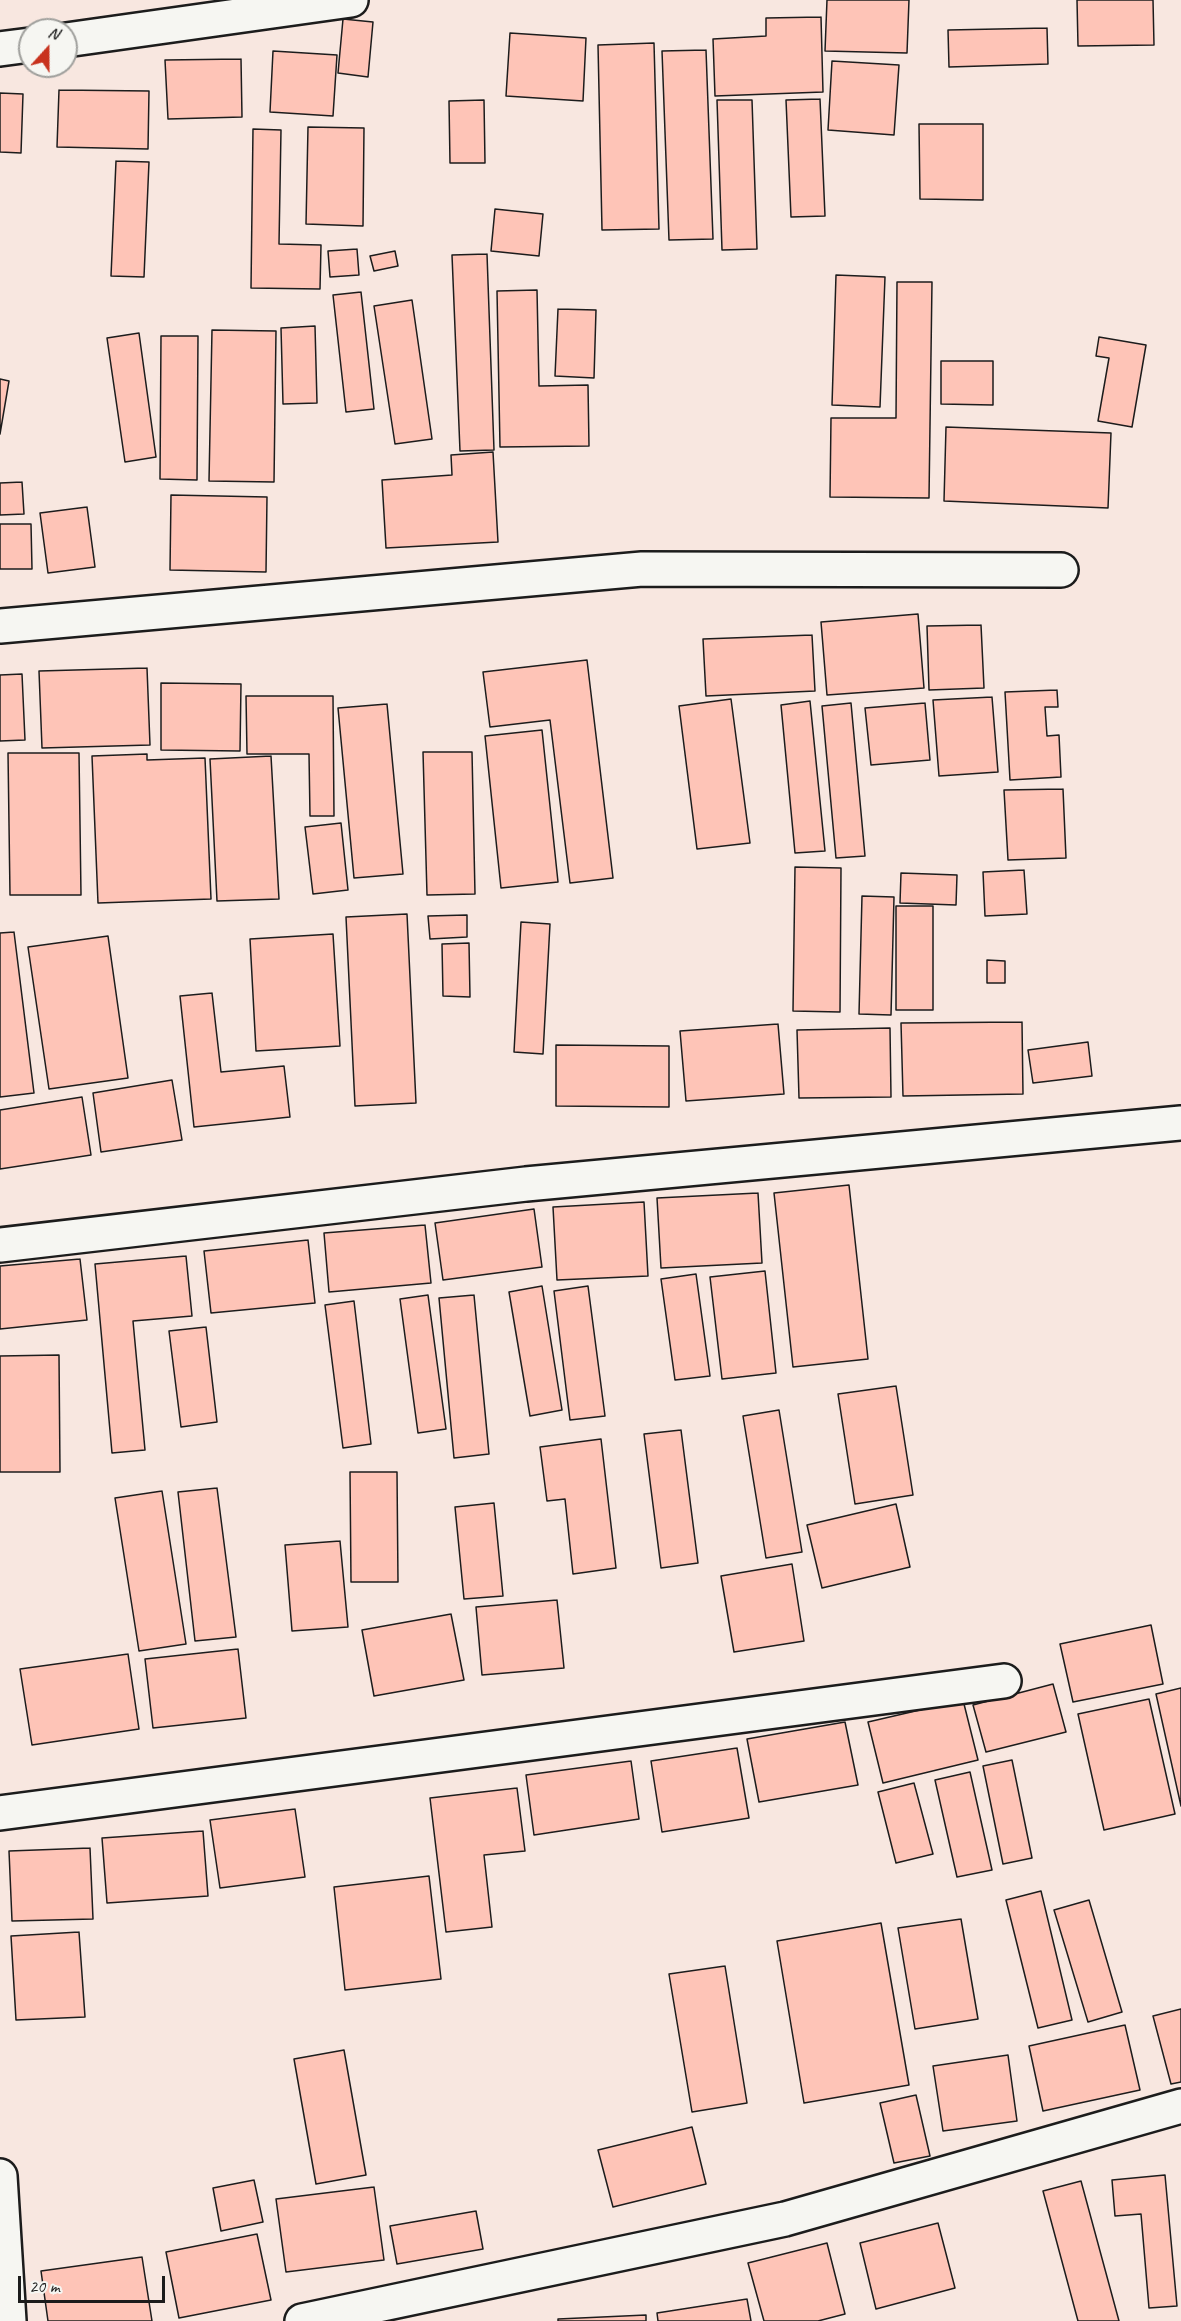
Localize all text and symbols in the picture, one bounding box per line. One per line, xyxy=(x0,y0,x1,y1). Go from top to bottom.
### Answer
north arrow xyxy=(18,18,78,78)
text: N xyxy=(46,22,62,44)
scale bar xyxy=(21,2264,168,2302)
text: 20 m xyxy=(29,2275,60,2297)

